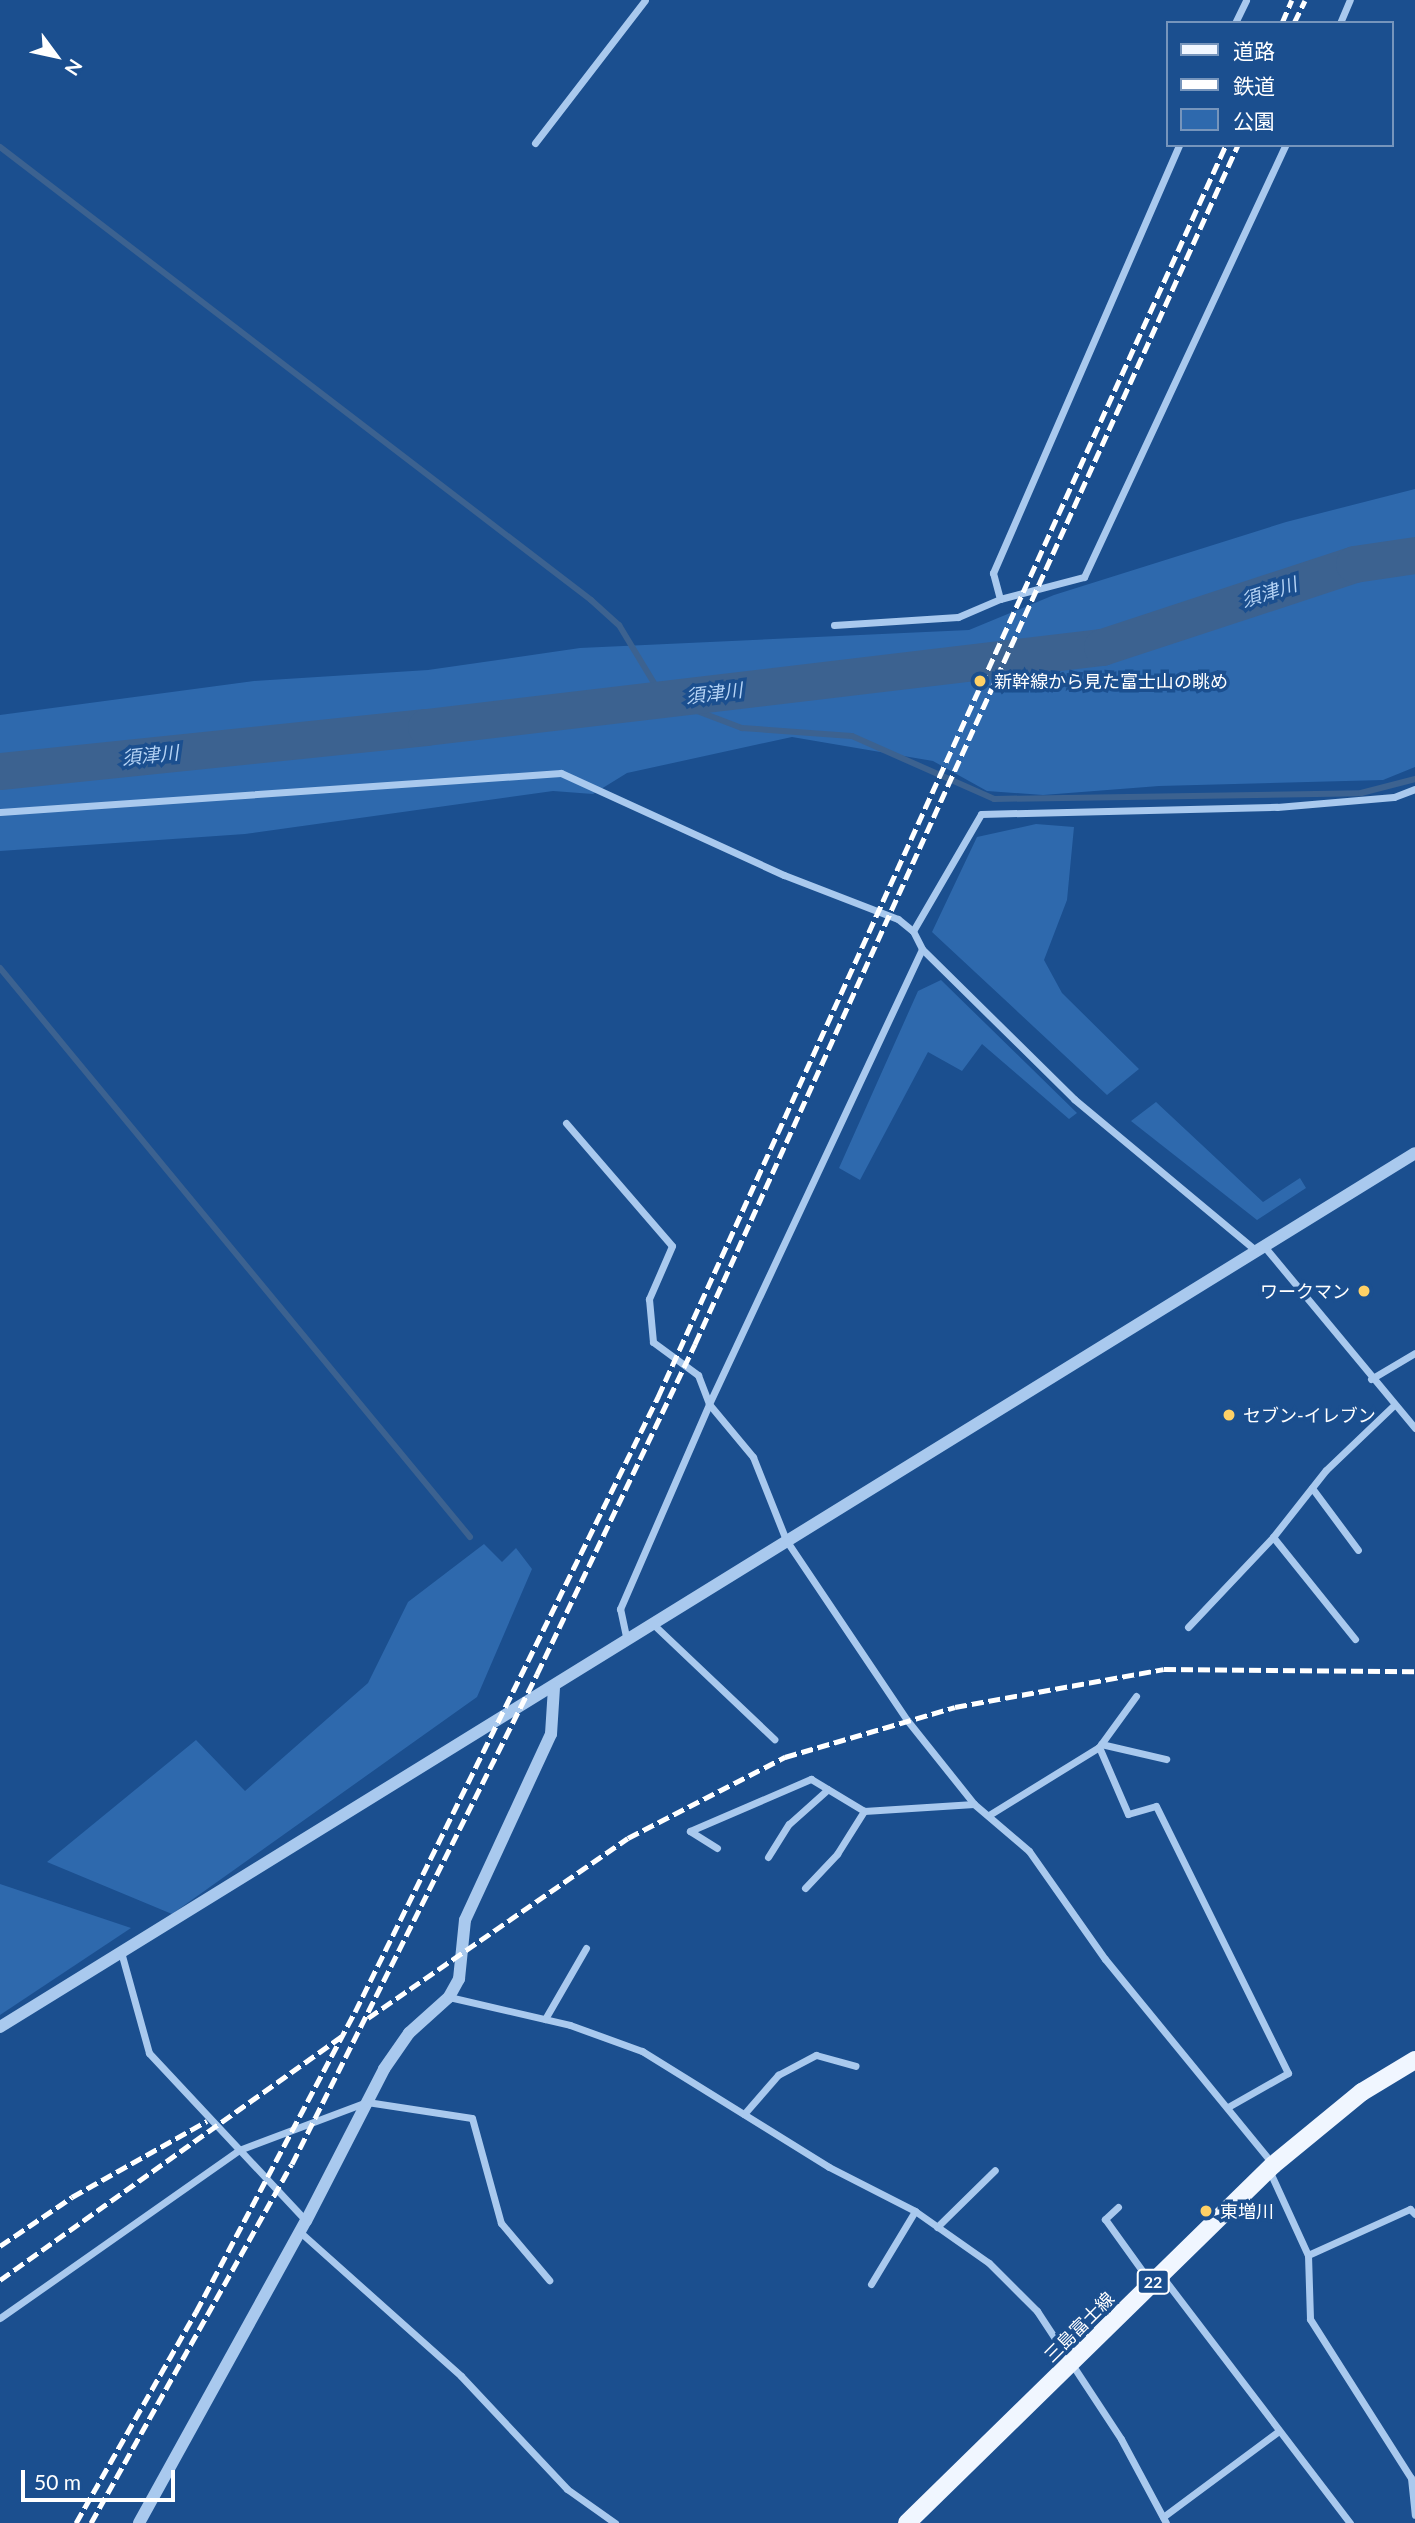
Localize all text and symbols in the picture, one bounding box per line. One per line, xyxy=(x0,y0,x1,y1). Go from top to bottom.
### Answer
north arrow xyxy=(21,21,91,91)
legend xyxy=(1166,21,1394,147)
text: 道路 xyxy=(1233,38,1275,63)
text: N xyxy=(60,55,88,80)
text: 鉄道 xyxy=(1233,73,1275,98)
text: 公園 xyxy=(1233,108,1275,133)
water label: 須津川 xyxy=(1238,572,1300,612)
place label: 新幹線から見た富士山の眺め xyxy=(994,670,1228,692)
marker: 新幹線から見た富士山の眺め xyxy=(972,673,988,689)
water label: 須津川 xyxy=(684,678,744,708)
water label: 須津川 xyxy=(120,741,180,769)
place label: ワークマン xyxy=(1260,1280,1350,1302)
marker: ワークマン xyxy=(1356,1283,1372,1299)
place label: セブン-イレブン xyxy=(1243,1404,1376,1426)
marker: セブン-イレブン xyxy=(1221,1407,1237,1423)
place label: 東増川 xyxy=(1220,2200,1274,2222)
marker: 東増川 xyxy=(1198,2203,1214,2219)
road number: 22 xyxy=(1136,2270,1170,2294)
street label: 三島富士線 xyxy=(1040,2288,1118,2366)
scale bar xyxy=(24,2456,178,2500)
text: 50 m xyxy=(34,2469,81,2494)

